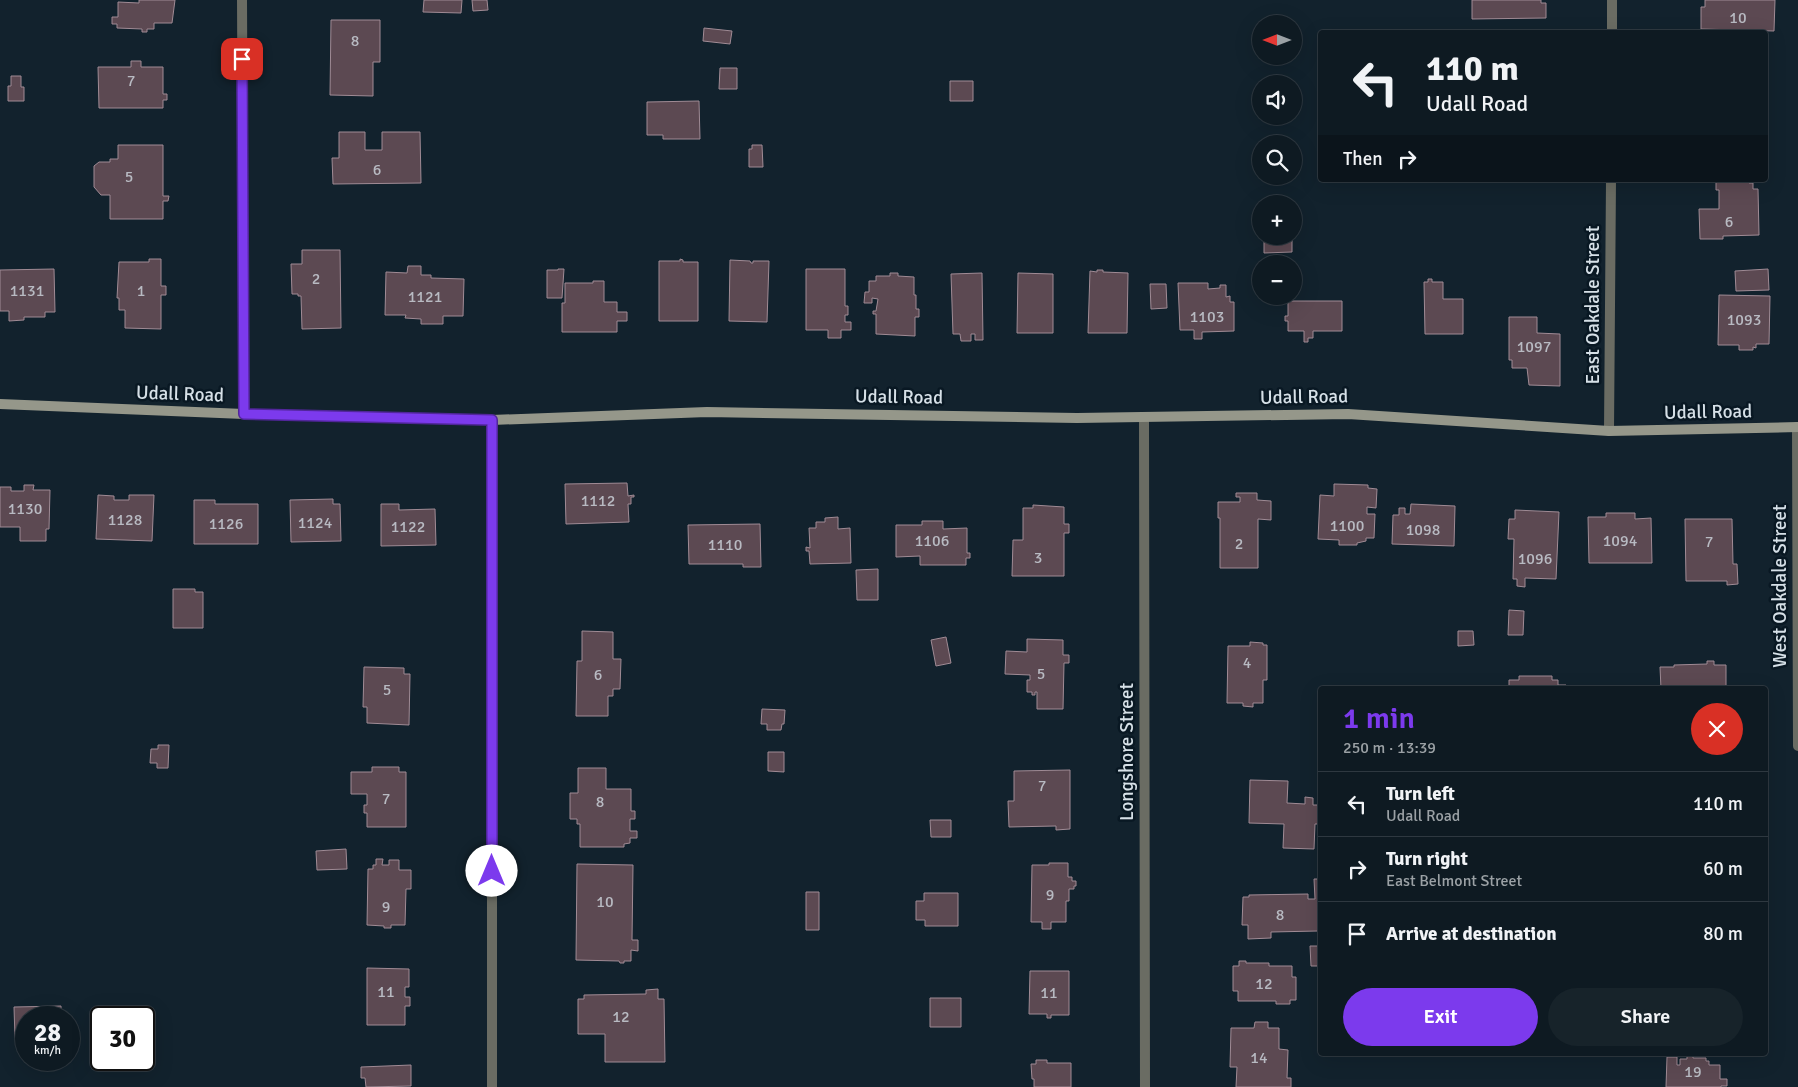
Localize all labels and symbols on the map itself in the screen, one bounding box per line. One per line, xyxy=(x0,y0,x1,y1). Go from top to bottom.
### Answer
house number: 10 xyxy=(1729,8,1747,28)
north arrow xyxy=(1252,15,1302,65)
house number: 8 xyxy=(351,31,359,51)
pin xyxy=(221,38,263,80)
house number: 7 xyxy=(127,71,135,91)
house number: 6 xyxy=(373,160,381,180)
house number: 5 xyxy=(125,167,133,187)
house number: 6 xyxy=(1725,212,1733,232)
street label: East Oakdale Street xyxy=(1581,225,1605,384)
house number: 2 xyxy=(312,269,320,289)
house number: 1131 xyxy=(10,281,44,301)
house number: 1 xyxy=(137,281,145,301)
house number: 1121 xyxy=(408,287,442,307)
house number: 1103 xyxy=(1190,307,1224,327)
house number: 1093 xyxy=(1727,310,1761,330)
house number: 1097 xyxy=(1517,337,1551,357)
street label: Udall Road xyxy=(135,380,225,408)
street label: Udall Road xyxy=(855,384,943,410)
street label: Udall Road xyxy=(1260,384,1348,410)
street label: Udall Road xyxy=(1664,399,1752,425)
house number: 1112 xyxy=(581,491,615,511)
house number: 1130 xyxy=(8,499,42,519)
street label: West Oakdale Street xyxy=(1768,504,1792,668)
house number: 1128 xyxy=(108,510,142,530)
house number: 1124 xyxy=(298,513,333,533)
house number: 1126 xyxy=(209,514,243,534)
house number: 1100 xyxy=(1330,516,1364,536)
house number: 1122 xyxy=(391,517,425,537)
house number: 1098 xyxy=(1406,520,1440,540)
house number: 1106 xyxy=(915,531,949,551)
house number: 1094 xyxy=(1603,531,1638,551)
house number: 7 xyxy=(1705,532,1713,552)
house number: 2 xyxy=(1235,534,1243,554)
house number: 1110 xyxy=(708,535,742,555)
house number: 3 xyxy=(1034,548,1042,568)
house number: 1096 xyxy=(1518,549,1552,569)
house number: 4 xyxy=(1243,653,1252,673)
house number: 5 xyxy=(1037,664,1045,684)
house number: 6 xyxy=(594,665,602,685)
house number: 5 xyxy=(383,680,391,700)
street label: Longshore Street xyxy=(1115,683,1139,821)
house number: 7 xyxy=(1038,776,1046,796)
house number: 7 xyxy=(382,789,390,809)
house number: 8 xyxy=(596,792,604,812)
position arrow xyxy=(465,844,517,896)
house number: 9 xyxy=(1046,885,1054,905)
house number: 10 xyxy=(596,892,614,912)
house number: 9 xyxy=(382,897,390,917)
house number: 8 xyxy=(1276,905,1284,925)
house number: 12 xyxy=(1255,974,1273,994)
house number: 11 xyxy=(377,982,395,1002)
house number: 11 xyxy=(1040,983,1058,1003)
speed limit sign: 30 xyxy=(90,1006,155,1071)
house number: 12 xyxy=(612,1007,630,1027)
house number: 14 xyxy=(1250,1048,1268,1068)
house number: 19 xyxy=(1684,1062,1702,1082)

